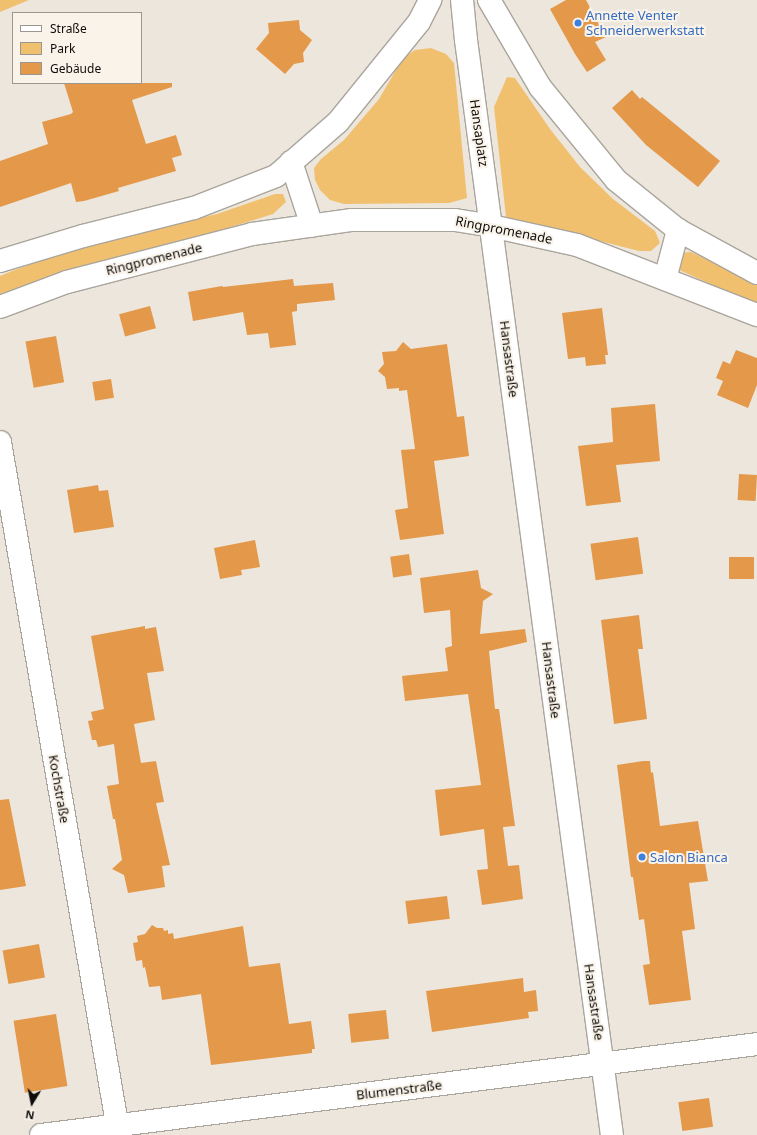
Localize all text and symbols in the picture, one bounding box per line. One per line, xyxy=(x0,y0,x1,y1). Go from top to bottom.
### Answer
place label: Annette Venter Schneiderwerkstatt xyxy=(586,8,704,39)
legend xyxy=(12,12,142,84)
marker: Annette Venter Schneiderwerkstatt xyxy=(573,18,583,28)
text: Straße xyxy=(50,20,87,37)
text: Park xyxy=(50,40,75,57)
text: Gebäude xyxy=(50,60,101,77)
street label: Hansaplatz xyxy=(467,98,491,168)
street label: Ringpromenade xyxy=(454,213,554,247)
street label: Ringpromenade xyxy=(104,240,204,278)
street label: Hansastraße xyxy=(497,320,521,398)
street label: Hansastraße xyxy=(539,641,563,719)
street label: Kochstraße xyxy=(45,754,73,824)
place label: Salon Bianca xyxy=(650,849,728,865)
marker: Salon Bianca xyxy=(637,852,647,862)
street label: Hansastraße xyxy=(581,963,607,1041)
street label: Blumenstraße xyxy=(355,1077,443,1103)
north arrow xyxy=(12,1083,52,1123)
text: N xyxy=(24,1107,36,1123)

